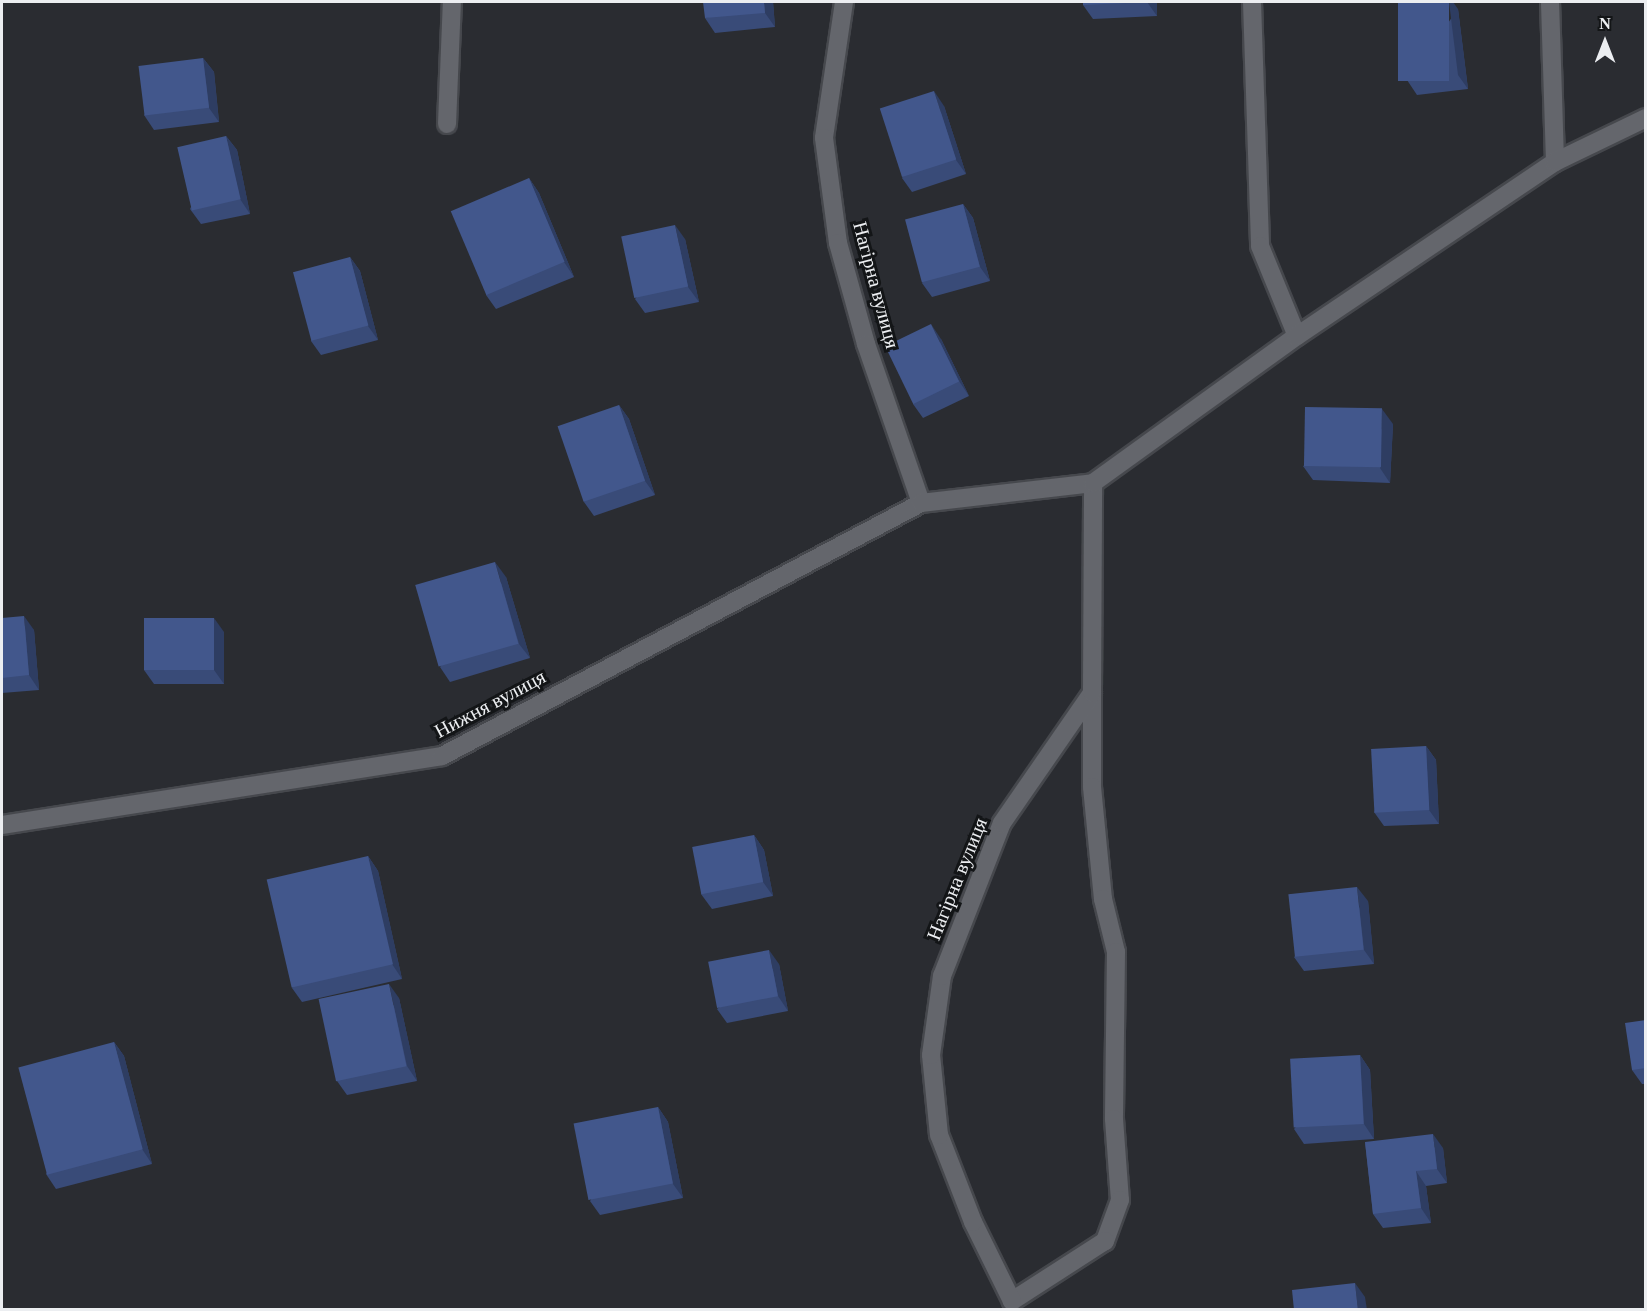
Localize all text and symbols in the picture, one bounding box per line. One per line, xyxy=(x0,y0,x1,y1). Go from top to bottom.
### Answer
north arrow xyxy=(1575,12,1635,72)
text: N xyxy=(1599,15,1611,32)
street label: Нагірна вулиця xyxy=(848,219,904,351)
street label: Нижня вулиця xyxy=(430,665,550,743)
street label: Нагірна вулиця xyxy=(922,814,992,944)

